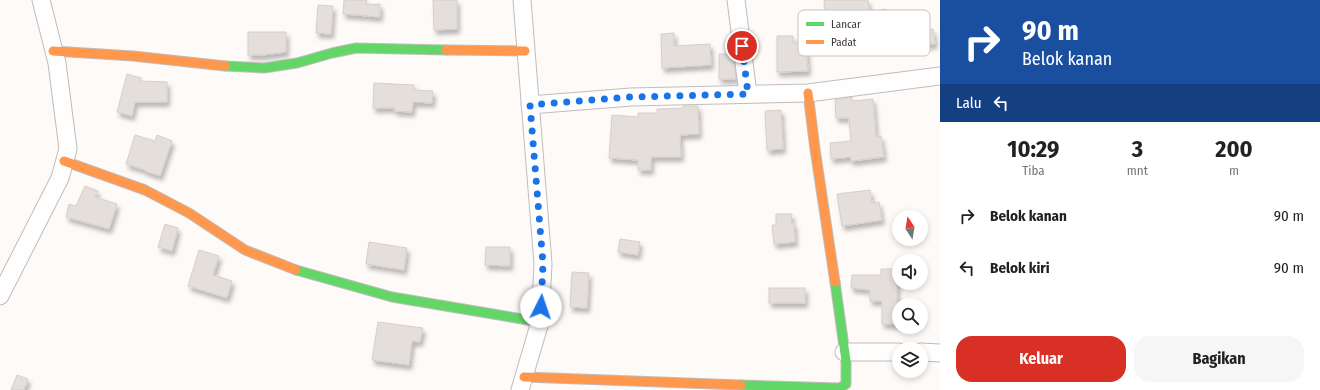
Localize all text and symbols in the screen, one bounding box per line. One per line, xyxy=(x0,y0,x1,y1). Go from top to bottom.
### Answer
legend xyxy=(798,10,930,56)
text: 90 m xyxy=(1022,14,1079,47)
icon: right xyxy=(956,16,1008,68)
text: Lancar xyxy=(831,18,861,31)
pin xyxy=(725,29,759,63)
icon: arrive xyxy=(731,35,753,57)
text: Padat xyxy=(831,36,857,49)
text: Belok kanan xyxy=(1022,48,1112,70)
icon: left xyxy=(990,92,1012,114)
text: Lalu xyxy=(956,94,982,112)
text: 10:29 xyxy=(1007,135,1060,163)
text: 3 xyxy=(1132,135,1143,163)
text: 200 xyxy=(1215,135,1253,163)
text: Tiba xyxy=(1022,163,1045,178)
text: mnt xyxy=(1127,163,1148,178)
text: m xyxy=(1229,163,1239,178)
icon: right xyxy=(956,205,978,227)
text: Belok kanan xyxy=(990,207,1067,225)
text: 90 m xyxy=(1274,207,1304,225)
north arrow xyxy=(892,210,928,246)
map controls xyxy=(892,210,928,378)
button: sound xyxy=(892,254,928,290)
icon: left xyxy=(956,257,978,279)
text: Belok kiri xyxy=(990,259,1050,277)
text: 90 m xyxy=(1274,259,1304,277)
position arrow xyxy=(520,286,562,328)
button: search xyxy=(892,298,928,334)
button: Keluar xyxy=(956,336,1126,382)
button: Bagikan xyxy=(1134,336,1304,382)
button: layers xyxy=(892,342,928,378)

